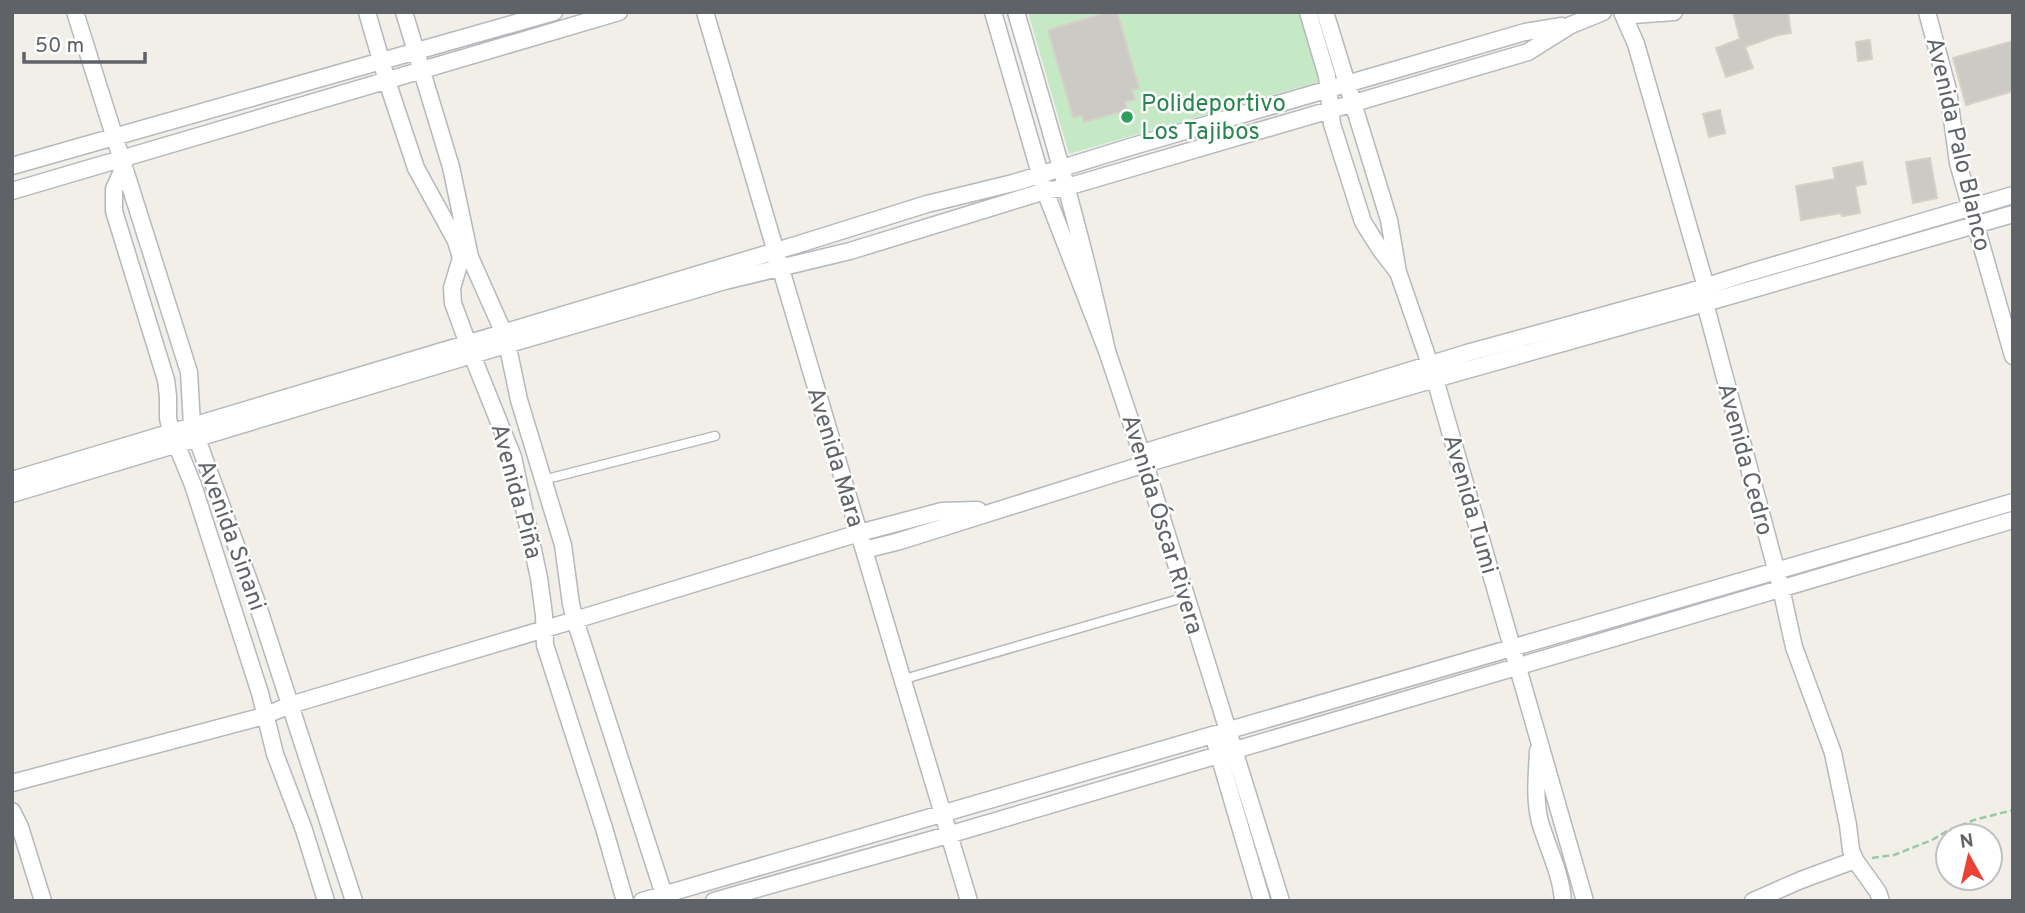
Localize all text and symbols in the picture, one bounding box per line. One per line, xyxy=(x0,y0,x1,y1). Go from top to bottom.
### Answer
scale bar xyxy=(24,21,145,65)
text: 50 m xyxy=(35,33,84,60)
street label: Avenida Palo Blanco xyxy=(1918,34,1996,254)
place label: Polideportivo Los Tajibos xyxy=(1141,90,1286,148)
marker: Polideportivo Los Tajibos xyxy=(1119,109,1135,125)
street label: Avenida Cedro xyxy=(1709,380,1779,539)
street label: Avenida Mara xyxy=(799,384,870,531)
street label: Avenida Óscar Rivera xyxy=(1113,410,1211,638)
street label: Avenida Piña xyxy=(483,420,548,563)
street label: Avenida Tumi xyxy=(1435,431,1503,578)
street label: Avenida Sinani xyxy=(189,456,271,615)
north arrow xyxy=(1934,822,2004,892)
text: N xyxy=(1958,829,1975,855)

